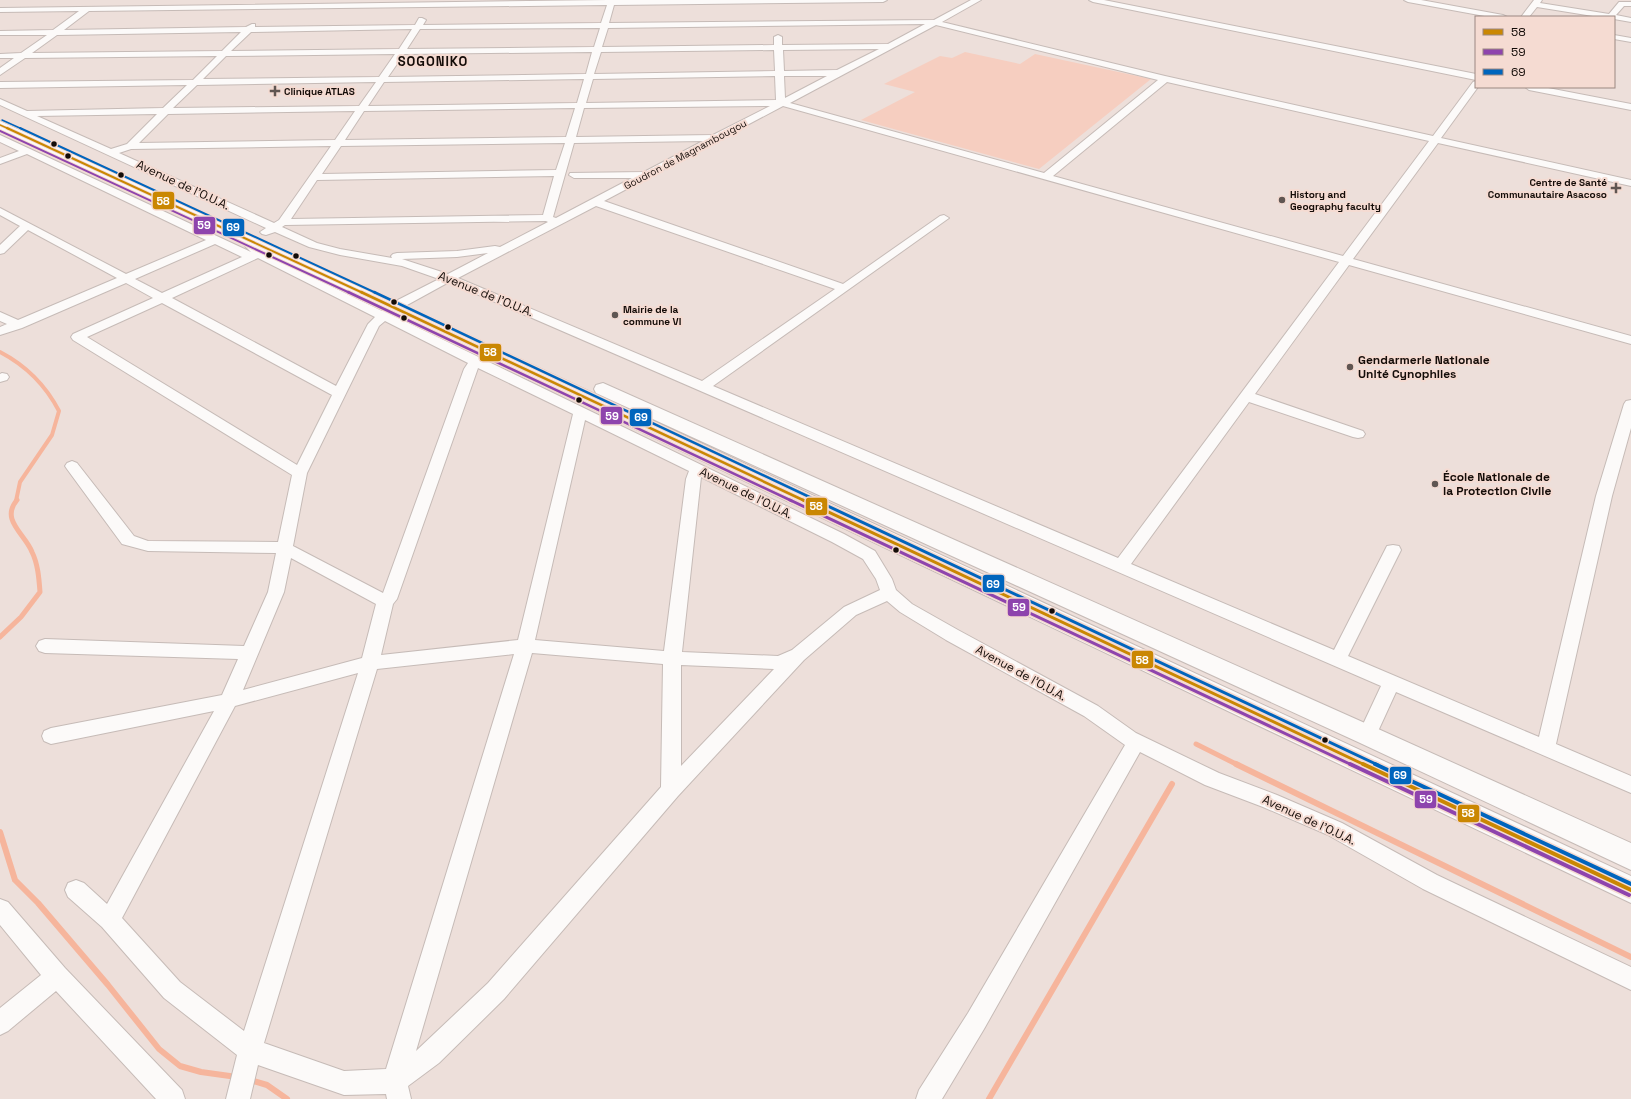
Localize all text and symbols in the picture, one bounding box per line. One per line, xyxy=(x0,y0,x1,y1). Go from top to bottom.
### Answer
legend xyxy=(1475,16,1615,88)
text: 58 xyxy=(1511,24,1526,40)
text: 59 xyxy=(1511,44,1526,60)
district label: SOGONIKO xyxy=(398,53,468,70)
text: 69 xyxy=(1511,64,1526,80)
marker: Clinique ATLAS xyxy=(269,85,281,97)
place label: Clinique ATLAS xyxy=(284,85,355,98)
street label: Goudron de Magnambougou xyxy=(622,116,749,192)
unlabelled marker xyxy=(49,139,59,149)
unlabelled marker xyxy=(63,151,73,161)
street label: Avenue de l'O.U.A. xyxy=(134,156,232,214)
unlabelled marker xyxy=(116,170,126,180)
place label: Centre de Santé Communautaire Asacoso xyxy=(1488,176,1607,201)
marker: Centre de Santé Communautaire Asacoso xyxy=(1610,182,1622,194)
place label: History and Geography faculty xyxy=(1290,188,1381,213)
line badge: 58 xyxy=(152,191,175,210)
text: 58 xyxy=(156,194,170,208)
marker: History and Geography faculty xyxy=(1277,195,1287,205)
line badge: 59 xyxy=(193,216,216,235)
text: 59 xyxy=(197,218,211,232)
line badge: 69 xyxy=(222,218,245,237)
text: 69 xyxy=(226,220,240,234)
unlabelled marker xyxy=(264,250,274,260)
unlabelled marker xyxy=(291,251,301,261)
street label: Avenue de l'O.U.A. xyxy=(436,268,536,320)
unlabelled marker xyxy=(389,297,399,307)
place label: Mairie de la commune VI xyxy=(623,303,681,328)
marker: Mairie de la commune VI xyxy=(610,310,620,320)
unlabelled marker xyxy=(399,313,409,323)
unlabelled marker xyxy=(443,322,453,332)
line badge: 58 xyxy=(479,343,502,362)
text: 58 xyxy=(483,345,497,359)
place label: Gendarmerie Nationale Unité Cynophiles xyxy=(1358,352,1490,382)
marker: Gendarmerie Nationale Unité Cynophiles xyxy=(1345,362,1355,372)
unlabelled marker xyxy=(574,395,584,405)
line badge: 59 xyxy=(600,406,623,425)
line badge: 69 xyxy=(629,408,652,427)
text: 59 xyxy=(605,409,619,423)
text: 69 xyxy=(634,410,648,424)
street label: Avenue de l'O.U.A. xyxy=(697,464,795,522)
place label: École Nationale de la Protection Civile xyxy=(1443,469,1551,499)
marker: École Nationale de la Protection Civile xyxy=(1430,479,1440,489)
line badge: 58 xyxy=(805,497,828,516)
text: 58 xyxy=(809,499,823,513)
unlabelled marker xyxy=(891,545,901,555)
line badge: 69 xyxy=(982,574,1005,593)
text: 69 xyxy=(986,577,1000,591)
line badge: 59 xyxy=(1007,598,1030,617)
text: 59 xyxy=(1012,600,1026,614)
unlabelled marker xyxy=(1047,606,1057,616)
street label: Avenue de l'O.U.A. xyxy=(973,641,1069,705)
line badge: 58 xyxy=(1131,650,1154,669)
text: 58 xyxy=(1135,653,1149,667)
unlabelled marker xyxy=(1320,735,1330,745)
line badge: 69 xyxy=(1389,766,1412,785)
text: 69 xyxy=(1393,768,1407,782)
line badge: 59 xyxy=(1414,790,1437,809)
street label: Avenue de l'O.U.A. xyxy=(1260,791,1358,849)
text: 59 xyxy=(1419,792,1433,806)
line badge: 58 xyxy=(1457,804,1480,823)
text: 58 xyxy=(1461,806,1475,820)

